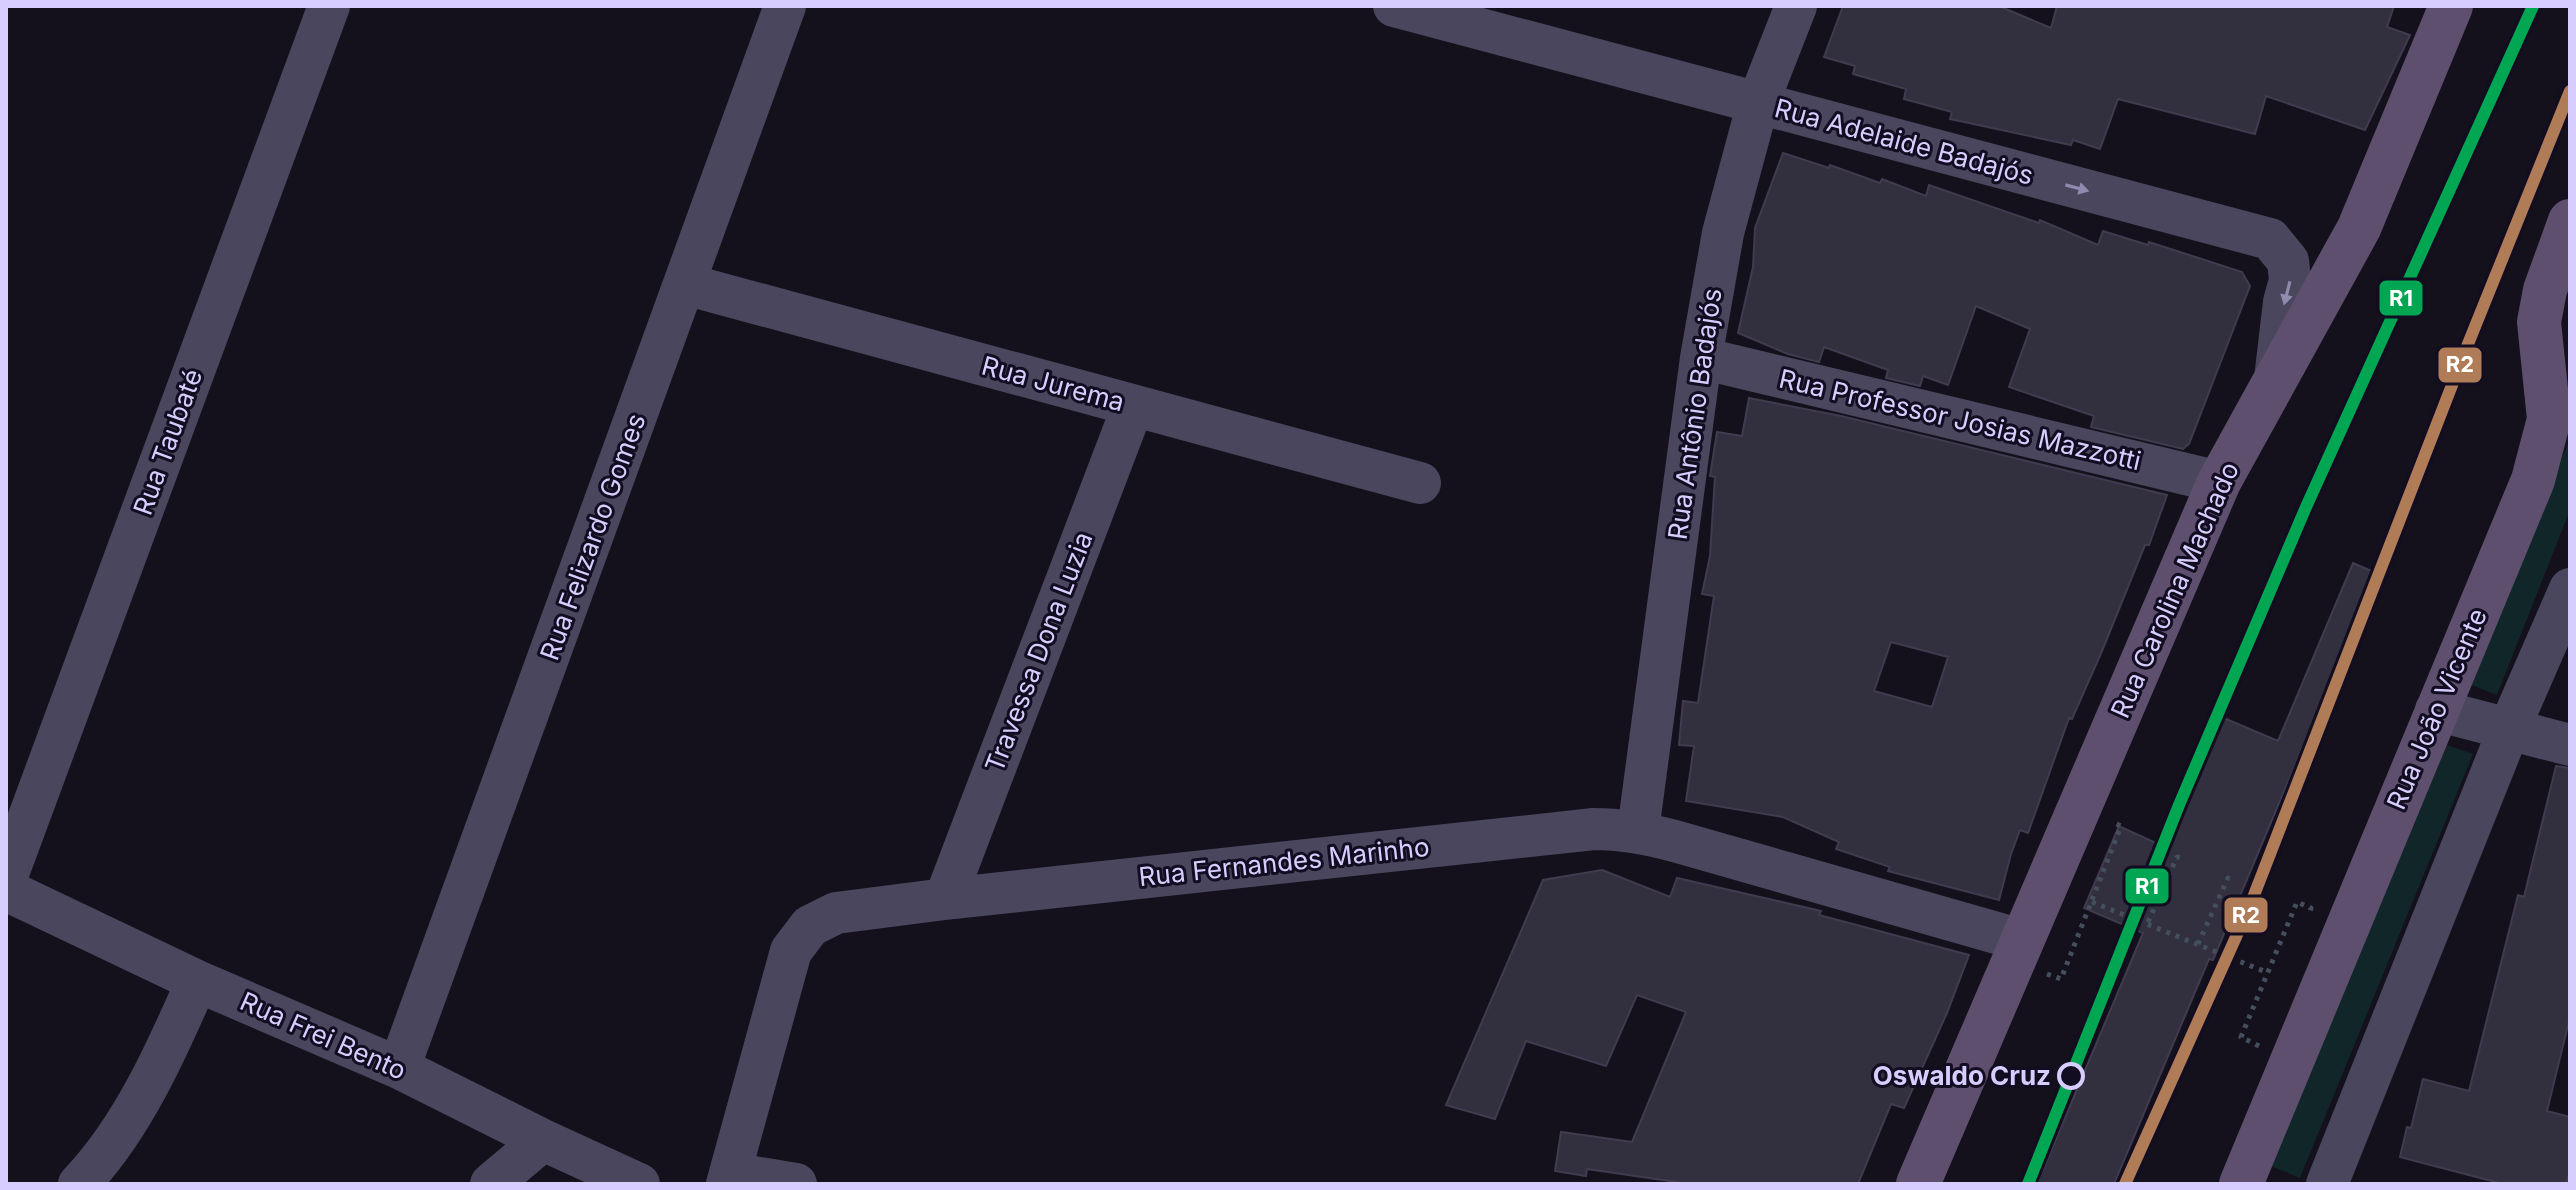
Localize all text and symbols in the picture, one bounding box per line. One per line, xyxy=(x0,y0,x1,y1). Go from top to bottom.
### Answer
street label: Rua Adelaide Badajós xyxy=(1771,92,2037,191)
one-way arrow xyxy=(2066,182,2090,195)
line badge: R1 xyxy=(2378,279,2424,317)
one-way arrow xyxy=(2280,280,2293,305)
text: R1 xyxy=(2389,285,2413,311)
street label: Rua Antônio Badajós xyxy=(1662,286,1727,542)
line badge: R2 xyxy=(2437,346,2483,384)
street label: Rua Jurema xyxy=(979,350,1128,417)
text: R2 xyxy=(2446,351,2474,377)
street label: Rua Professor Josias Mazzotti xyxy=(1776,363,2144,476)
street label: Rua Taubaté xyxy=(127,365,208,519)
street label: Rua Felizardo Gomes xyxy=(534,409,652,664)
street label: Rua Carolina Machado xyxy=(2104,457,2245,723)
street label: Travessa Dona Luzia xyxy=(978,527,1099,776)
street label: Rua João Vicente xyxy=(2380,604,2493,814)
street label: Rua Fernandes Marinho xyxy=(1137,831,1431,892)
line badge: R1 xyxy=(2124,867,2170,905)
text: R1 xyxy=(2135,873,2159,899)
line badge: R2 xyxy=(2223,896,2269,934)
text: R2 xyxy=(2232,902,2260,928)
street label: Rua Frei Bento xyxy=(236,985,411,1086)
place label: Oswaldo Cruz xyxy=(1873,1060,2051,1091)
marker: Oswaldo Cruz xyxy=(2058,1063,2084,1089)

